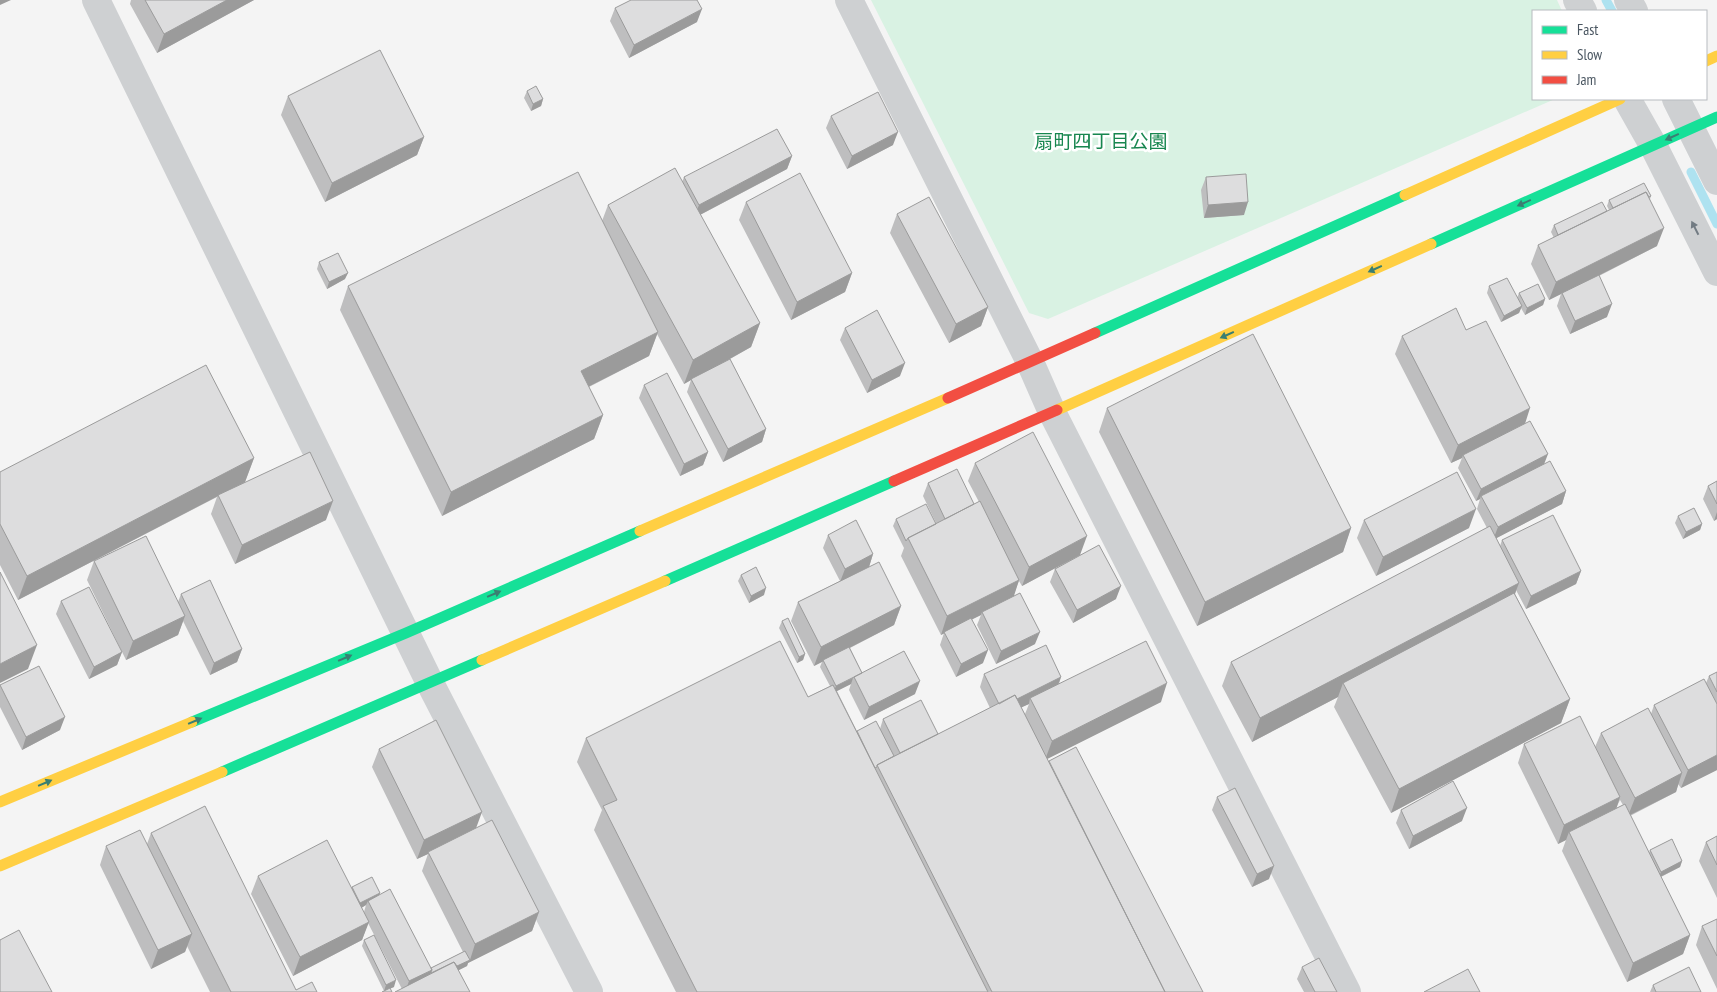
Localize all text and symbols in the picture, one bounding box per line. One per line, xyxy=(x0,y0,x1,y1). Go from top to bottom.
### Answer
legend xyxy=(1532,10,1707,100)
text: Fast xyxy=(1577,20,1598,39)
text: Slow xyxy=(1577,45,1602,64)
text: Jam xyxy=(1576,70,1596,89)
park label: 扇町四丁目公園 xyxy=(1034,129,1168,153)
one-way arrow xyxy=(1665,133,1679,141)
one-way arrow xyxy=(1517,199,1531,207)
one-way arrow xyxy=(1691,221,1699,235)
one-way arrow xyxy=(1368,265,1382,273)
one-way arrow xyxy=(1220,331,1234,339)
one-way arrow xyxy=(487,590,501,598)
one-way arrow xyxy=(338,654,352,662)
one-way arrow xyxy=(188,716,202,724)
one-way arrow xyxy=(38,779,52,787)

